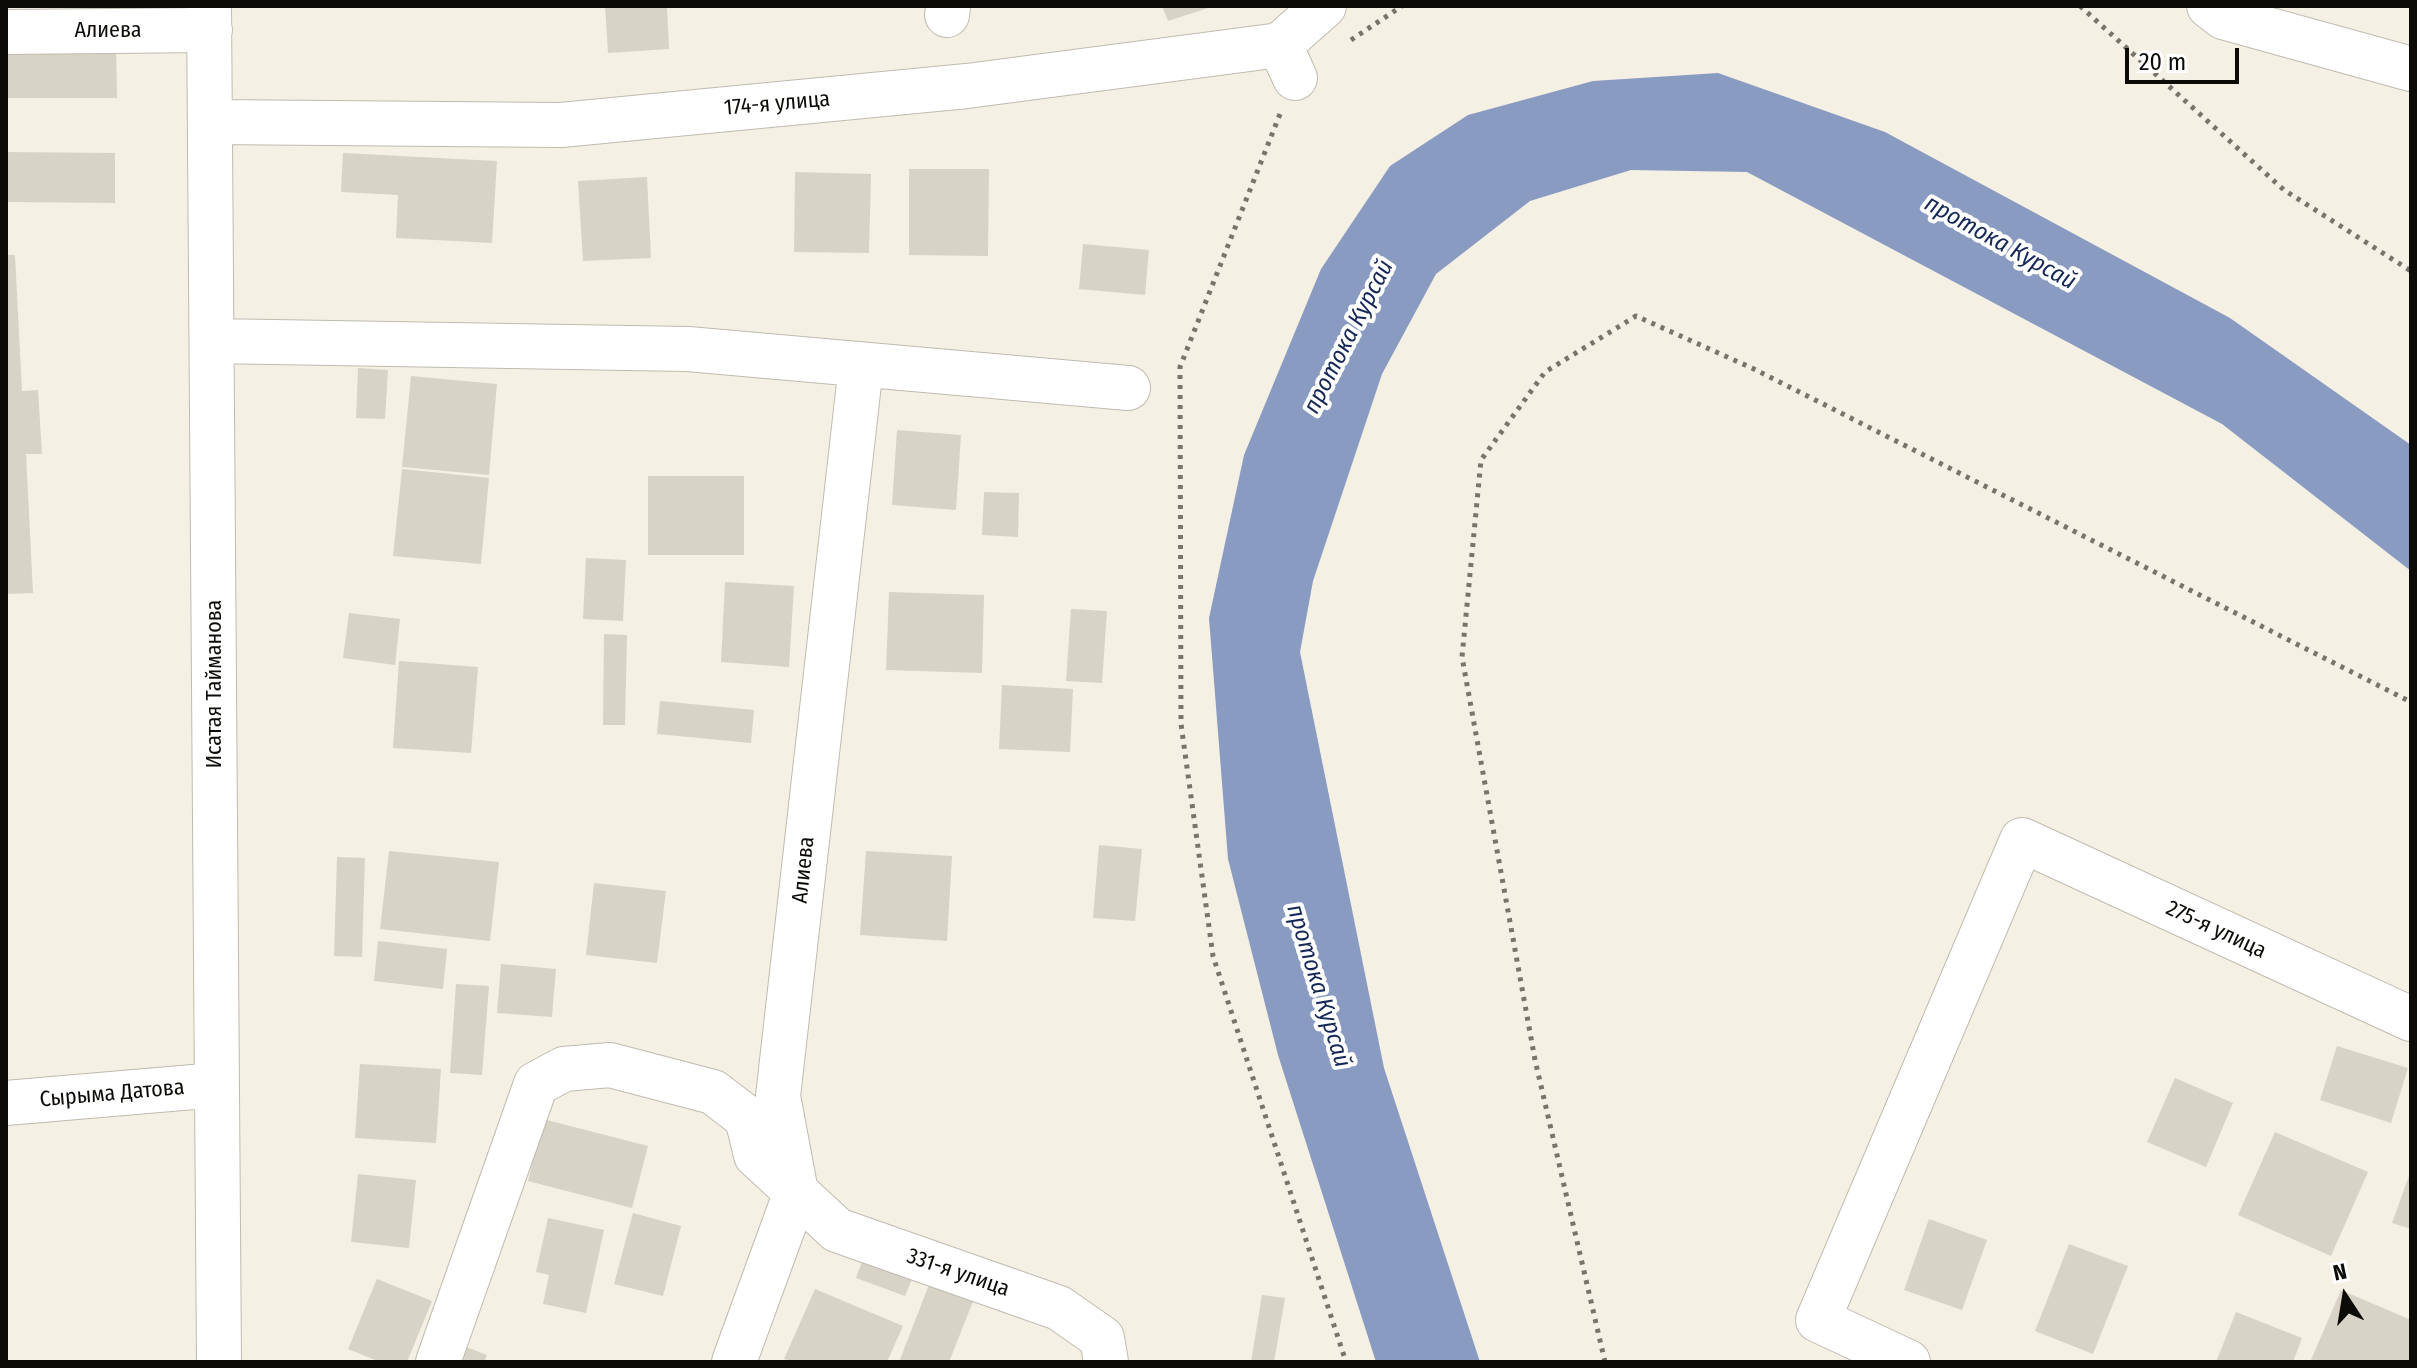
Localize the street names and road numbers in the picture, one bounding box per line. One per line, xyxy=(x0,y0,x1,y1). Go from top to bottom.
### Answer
street label: Алиева xyxy=(74,18,142,44)
street label: 174-я улица xyxy=(723,86,831,122)
street label: Исатая Тайманова xyxy=(202,600,228,768)
street label: Алиева xyxy=(787,835,821,905)
street label: 275-я улица xyxy=(2162,895,2270,965)
street label: Сырыма Датова xyxy=(38,1075,186,1113)
street label: 331-я улица xyxy=(903,1243,1013,1303)

